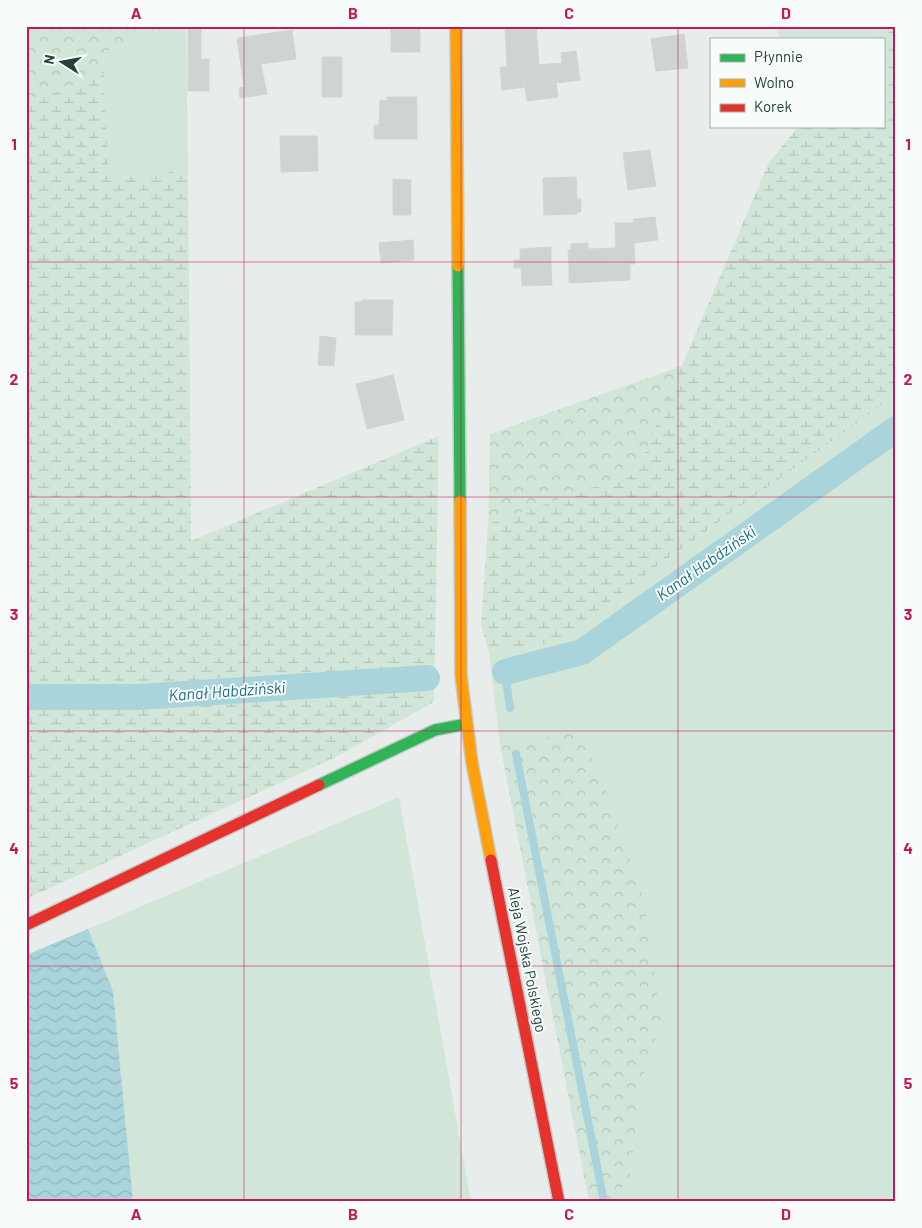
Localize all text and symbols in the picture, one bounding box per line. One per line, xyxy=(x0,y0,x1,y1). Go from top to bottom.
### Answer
text: A xyxy=(131,3,142,22)
text: B xyxy=(348,3,358,22)
text: C xyxy=(564,3,574,22)
text: D xyxy=(781,3,791,22)
north arrow xyxy=(38,38,88,88)
legend xyxy=(710,38,884,128)
text: Płynnie xyxy=(754,47,803,65)
text: N xyxy=(40,53,58,66)
text: Wolno xyxy=(754,73,794,91)
text: Korek xyxy=(754,97,792,115)
text: 1 xyxy=(11,134,17,153)
text: 1 xyxy=(905,134,911,153)
text: 2 xyxy=(10,369,19,388)
text: 2 xyxy=(904,369,913,388)
water label: Kanał Habdziński xyxy=(652,521,759,604)
text: 3 xyxy=(10,604,18,623)
text: 3 xyxy=(904,604,912,623)
water label: Kanał Habdziński xyxy=(168,677,286,704)
text: 4 xyxy=(9,838,19,857)
text: 4 xyxy=(903,838,913,857)
street label: Aleja Wojska Polskiego xyxy=(505,886,551,1034)
text: 5 xyxy=(10,1073,19,1092)
text: 5 xyxy=(904,1073,913,1092)
text: A xyxy=(131,1204,142,1223)
text: B xyxy=(348,1204,358,1223)
text: C xyxy=(564,1204,574,1223)
text: D xyxy=(781,1204,791,1223)

